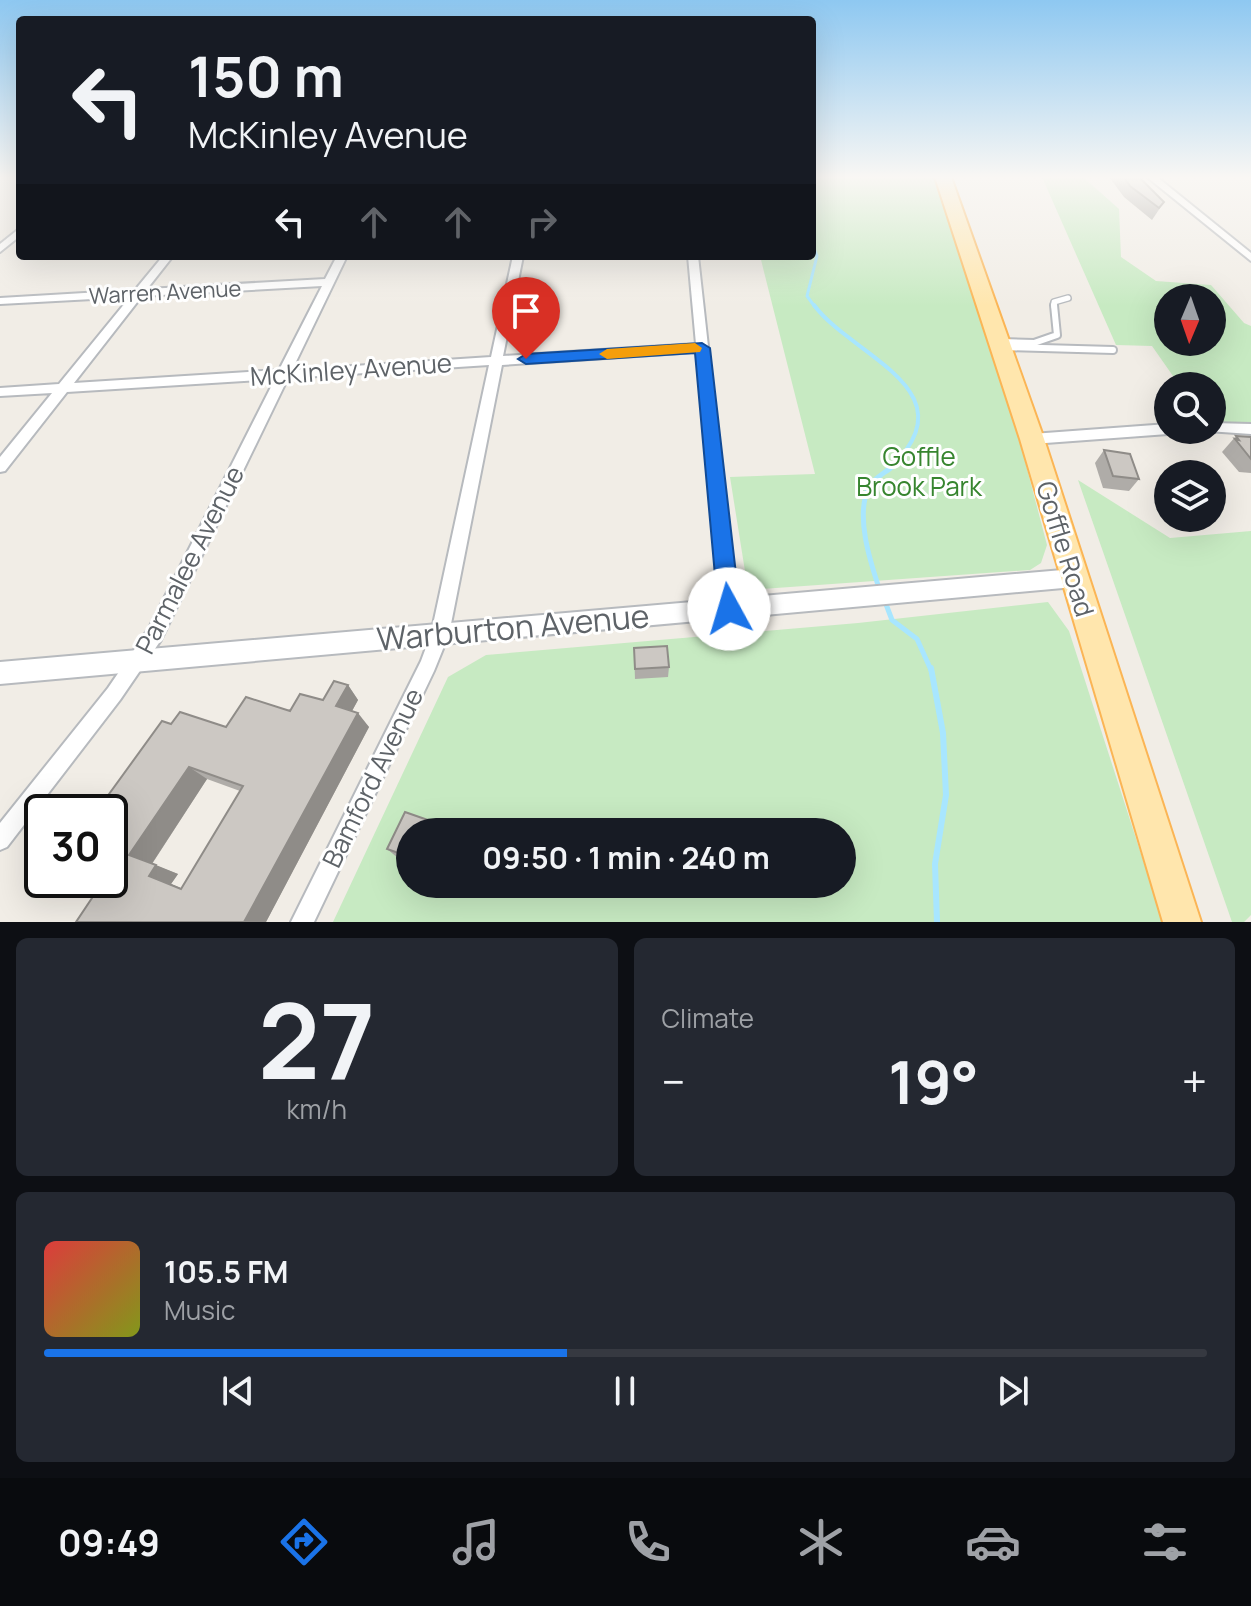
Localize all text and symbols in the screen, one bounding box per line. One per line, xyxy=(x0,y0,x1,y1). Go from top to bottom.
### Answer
text: 150 m xyxy=(188,37,344,114)
icon: left xyxy=(56,48,160,152)
text: McKinley Avenue xyxy=(188,110,468,159)
icon: left xyxy=(268,200,312,244)
icon: ahead xyxy=(352,200,396,244)
icon: ahead xyxy=(436,200,480,244)
icon: right xyxy=(520,200,564,244)
street label: Warren Avenue xyxy=(88,273,242,311)
pin xyxy=(492,277,560,359)
north arrow xyxy=(1154,284,1226,356)
map controls xyxy=(1154,284,1226,532)
icon: arrive xyxy=(504,289,548,333)
street label: McKinley Avenue xyxy=(249,344,453,394)
button: search xyxy=(1154,372,1226,444)
park label: Goffle Brook Park xyxy=(856,438,983,504)
street label: Parmalee Avenue xyxy=(126,460,252,660)
button: layers xyxy=(1154,460,1226,532)
street label: Goffle Road xyxy=(1028,477,1104,621)
position arrow xyxy=(687,567,771,651)
street label: Warburton Avenue xyxy=(375,593,651,661)
street label: Bamford Avenue xyxy=(313,682,431,873)
speed limit sign: 30 xyxy=(24,794,128,898)
text: 09:50 · 1 min · 240 m xyxy=(482,837,770,878)
text: 27 xyxy=(258,968,375,1110)
text: Climate xyxy=(662,1000,754,1036)
text: 19° xyxy=(888,1040,979,1122)
text: − xyxy=(662,1051,685,1111)
text: + xyxy=(1182,1051,1207,1111)
text: km/h xyxy=(287,1091,347,1127)
text: 105.5 FM xyxy=(164,1251,289,1292)
text: Music xyxy=(164,1292,235,1328)
icon: previous xyxy=(216,1369,260,1413)
icon: pause xyxy=(603,1369,647,1413)
icon: next xyxy=(991,1369,1035,1413)
icon: directions xyxy=(276,1514,332,1570)
icon: music xyxy=(448,1514,504,1570)
icon: phone xyxy=(620,1514,676,1570)
icon: climate xyxy=(793,1514,849,1570)
icon: car xyxy=(965,1514,1021,1570)
icon: filters xyxy=(1137,1514,1193,1570)
text: 09:49 xyxy=(58,1518,160,1567)

